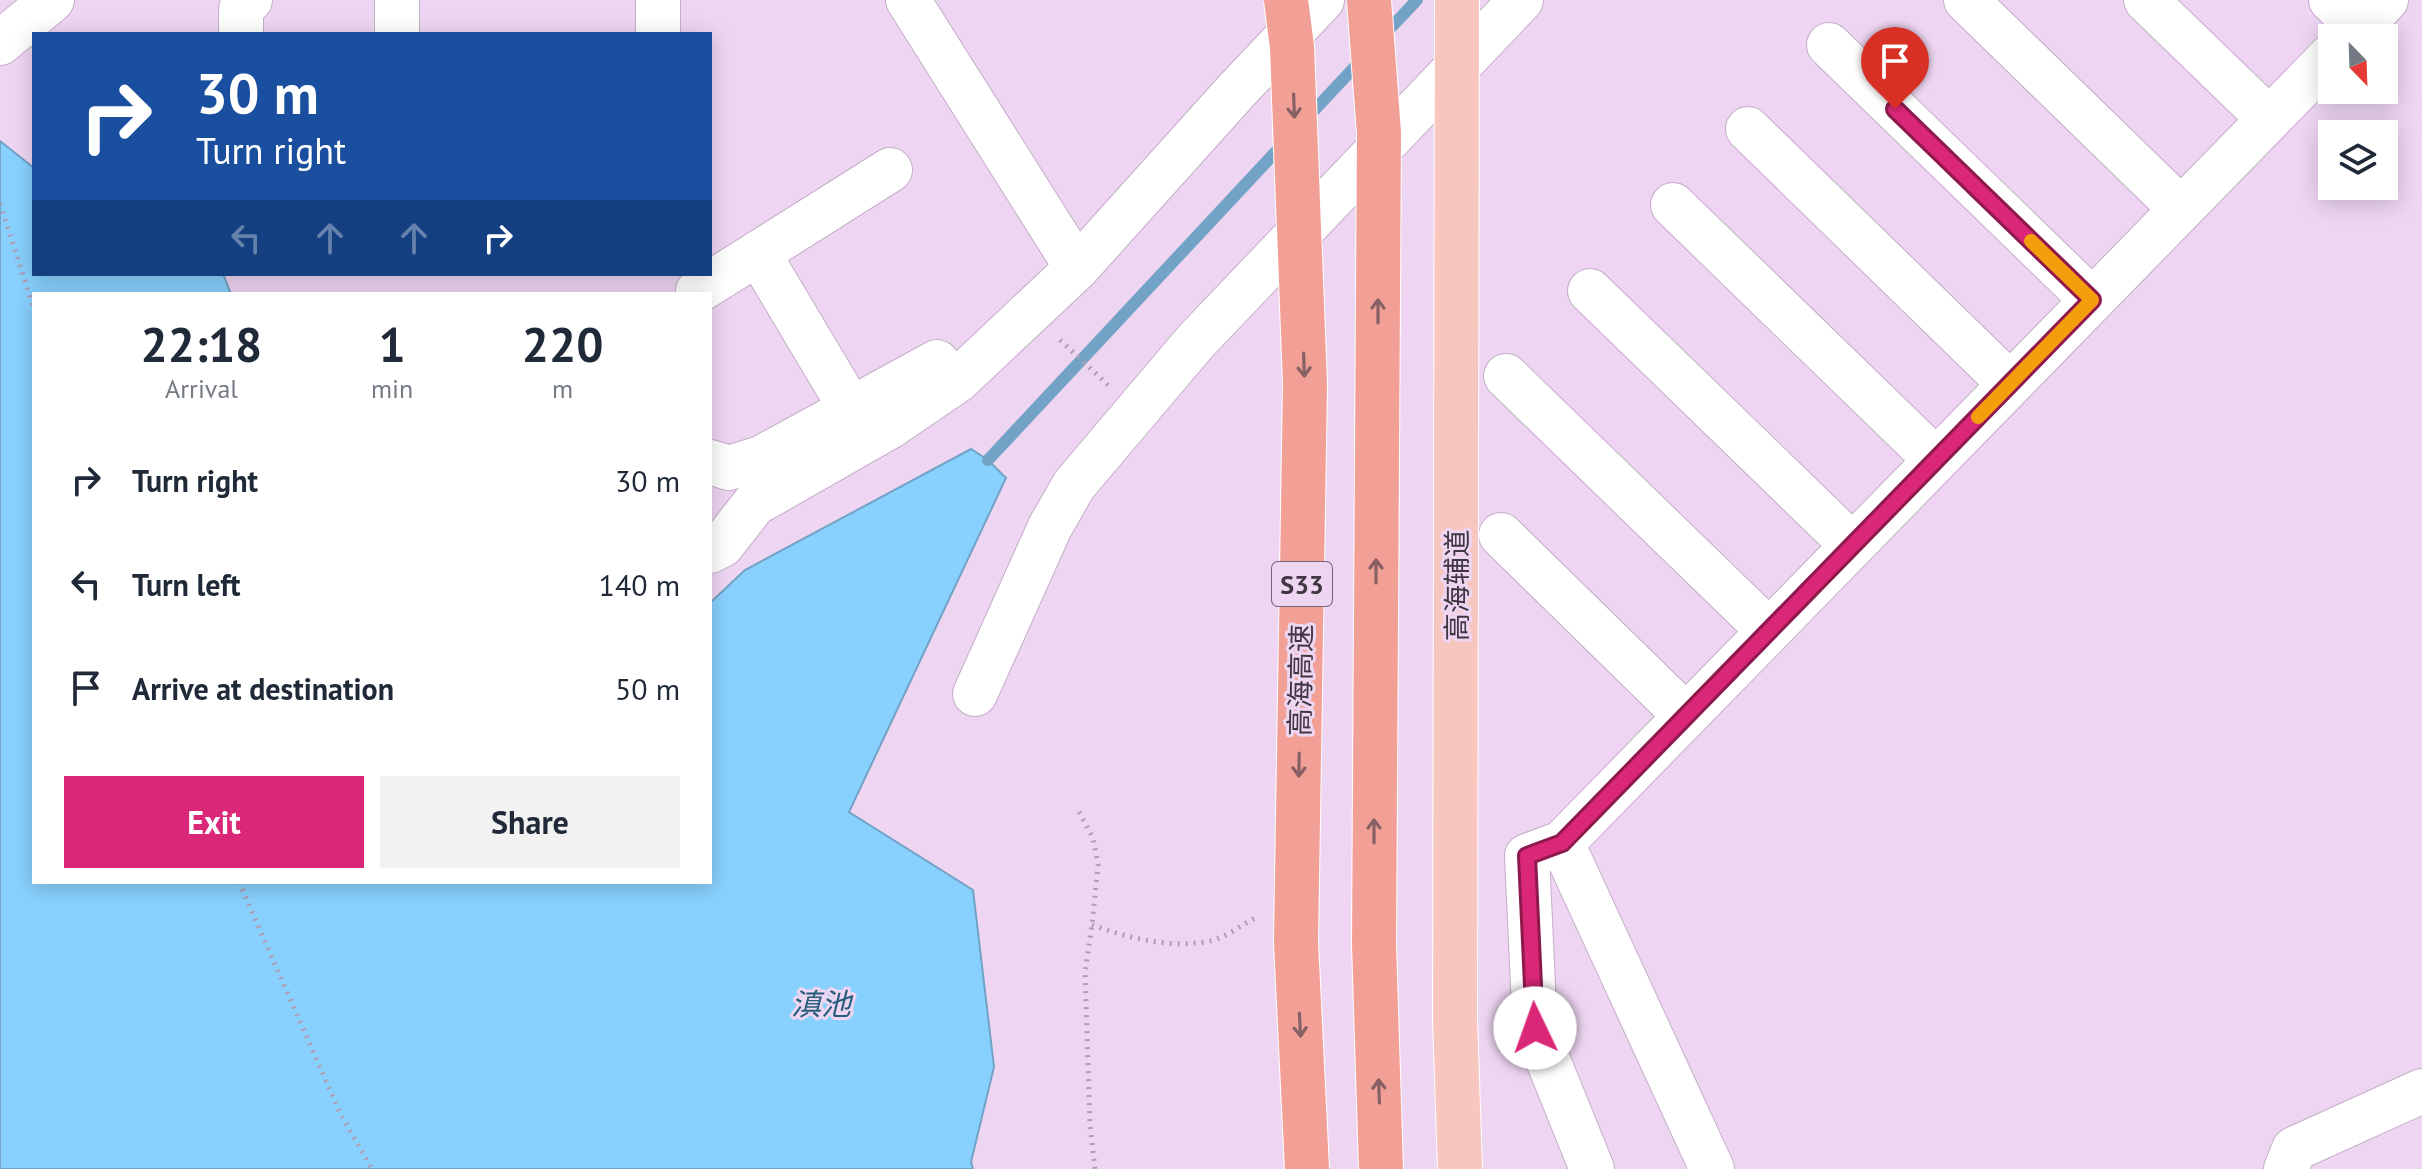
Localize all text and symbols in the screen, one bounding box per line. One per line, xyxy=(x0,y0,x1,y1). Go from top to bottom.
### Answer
north arrow xyxy=(2318,24,2398,104)
map controls xyxy=(2318,24,2398,200)
pin xyxy=(1861,27,1929,109)
icon: arrive xyxy=(1873,39,1917,83)
text: 30 m xyxy=(196,57,319,129)
icon: right xyxy=(64,64,168,168)
one-way arrow xyxy=(1287,92,1302,119)
button: layers xyxy=(2318,120,2398,200)
text: Turn right xyxy=(196,127,346,174)
icon: left xyxy=(224,216,268,260)
icon: ahead xyxy=(308,216,352,260)
icon: ahead xyxy=(392,216,436,260)
icon: right xyxy=(476,216,520,260)
one-way arrow xyxy=(1370,298,1385,325)
text: 22:18 xyxy=(141,313,262,375)
text: 1 xyxy=(378,313,406,375)
text: 220 xyxy=(522,313,603,375)
one-way arrow xyxy=(1297,351,1312,378)
text: Arrival xyxy=(165,372,238,405)
text: min xyxy=(371,372,413,405)
text: m xyxy=(552,372,573,405)
icon: right xyxy=(64,458,108,502)
text: Turn right xyxy=(132,461,258,500)
text: 30 m xyxy=(615,461,680,500)
street label: 高海辅道 xyxy=(1438,529,1475,641)
one-way arrow xyxy=(1368,558,1384,585)
icon: left xyxy=(64,562,108,606)
road number: S33 xyxy=(1272,562,1332,606)
text: Turn left xyxy=(132,565,240,604)
text: 140 m xyxy=(599,565,680,604)
street label: 高海高速 xyxy=(1281,624,1319,736)
icon: arrive xyxy=(64,666,108,710)
text: Arrive at destination xyxy=(132,669,394,708)
text: 50 m xyxy=(615,669,680,708)
one-way arrow xyxy=(1291,751,1307,778)
button: Exit xyxy=(64,776,364,868)
button: Share xyxy=(380,776,680,868)
one-way arrow xyxy=(1366,818,1382,845)
water label: 滇池 xyxy=(791,984,854,1023)
position arrow xyxy=(1493,986,1577,1070)
one-way arrow xyxy=(1293,1011,1308,1038)
one-way arrow xyxy=(1371,1078,1386,1105)

